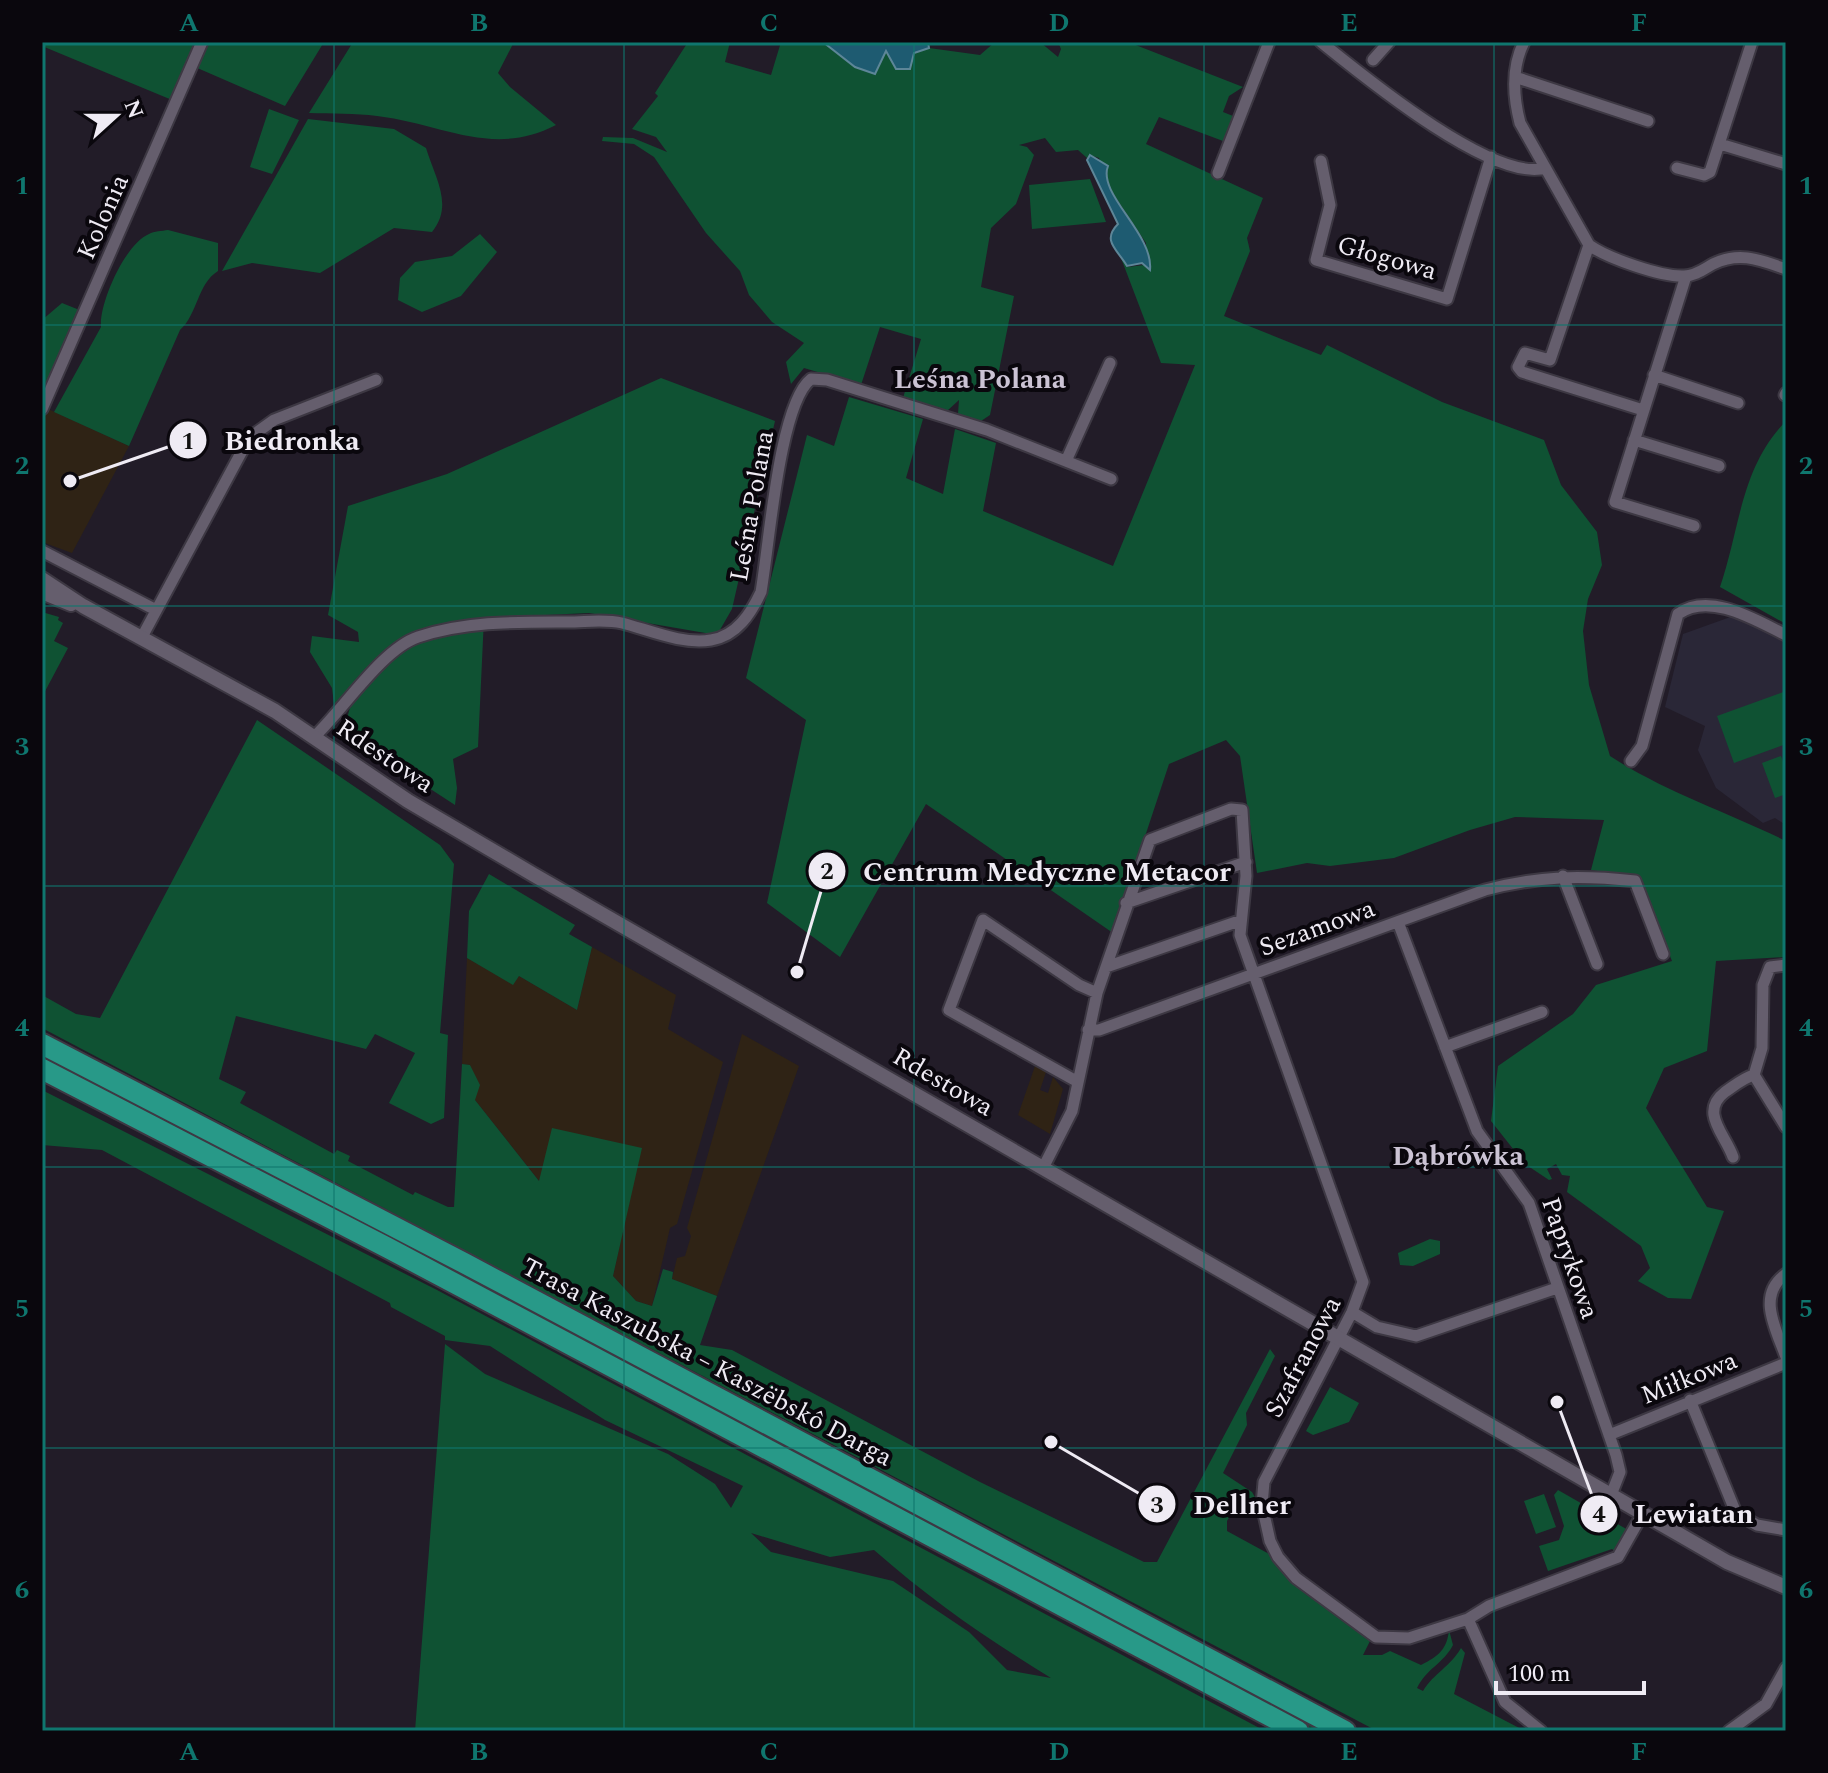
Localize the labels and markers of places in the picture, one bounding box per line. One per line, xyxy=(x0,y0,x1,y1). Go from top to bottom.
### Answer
callout: Biedronka xyxy=(168,414,376,466)
callout: Centrum Medyczne Metacor xyxy=(807,845,1247,897)
callout: Dellner xyxy=(1137,1478,1307,1530)
callout: Lewiatan xyxy=(1579,1488,1770,1540)

